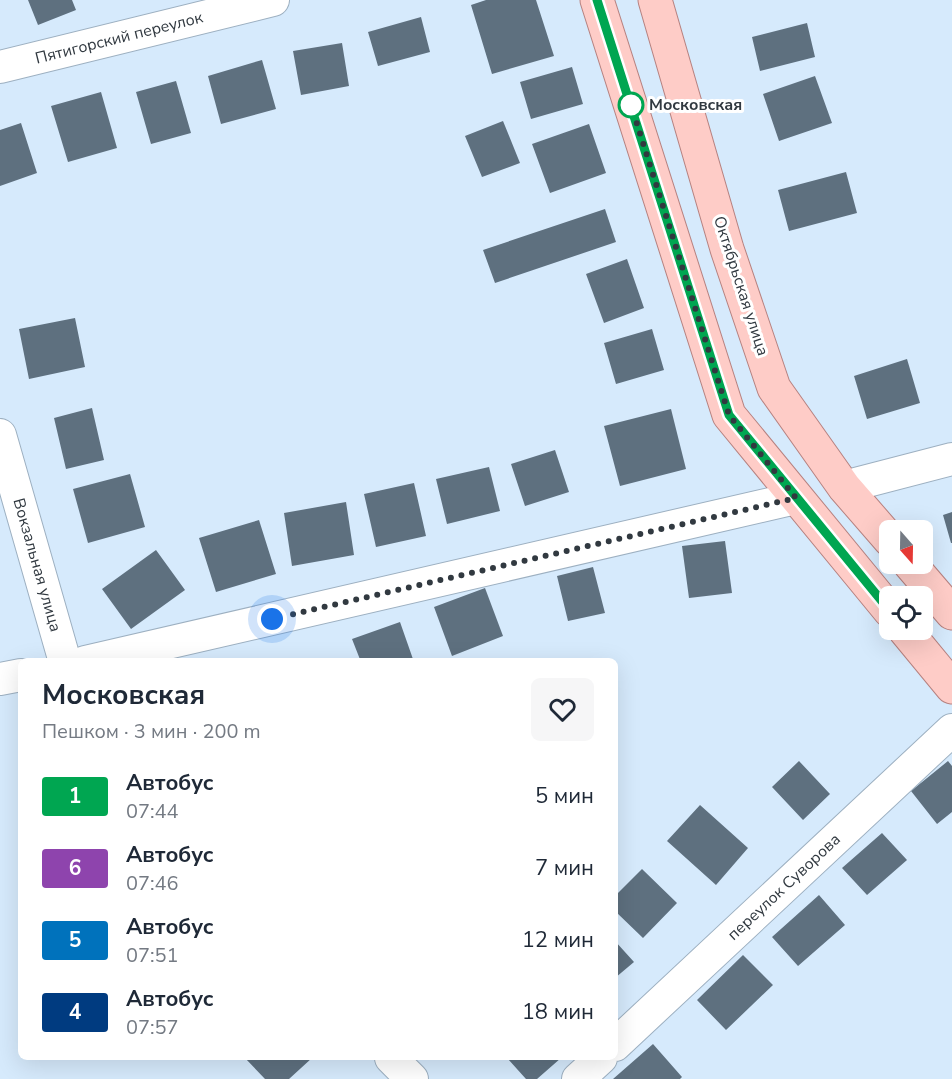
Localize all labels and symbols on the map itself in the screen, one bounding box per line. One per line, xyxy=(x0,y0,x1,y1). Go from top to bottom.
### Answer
street label: Пятигорский переулок xyxy=(33,6,206,69)
marker: Московская xyxy=(618,92,644,118)
place label: Московская xyxy=(649,94,742,116)
street label: Октябрьская улица xyxy=(708,213,774,359)
street label: Вокзальная улица xyxy=(7,496,67,634)
north arrow xyxy=(879,520,933,574)
your location xyxy=(257,604,287,634)
street label: переулок Суворова xyxy=(723,829,845,945)

